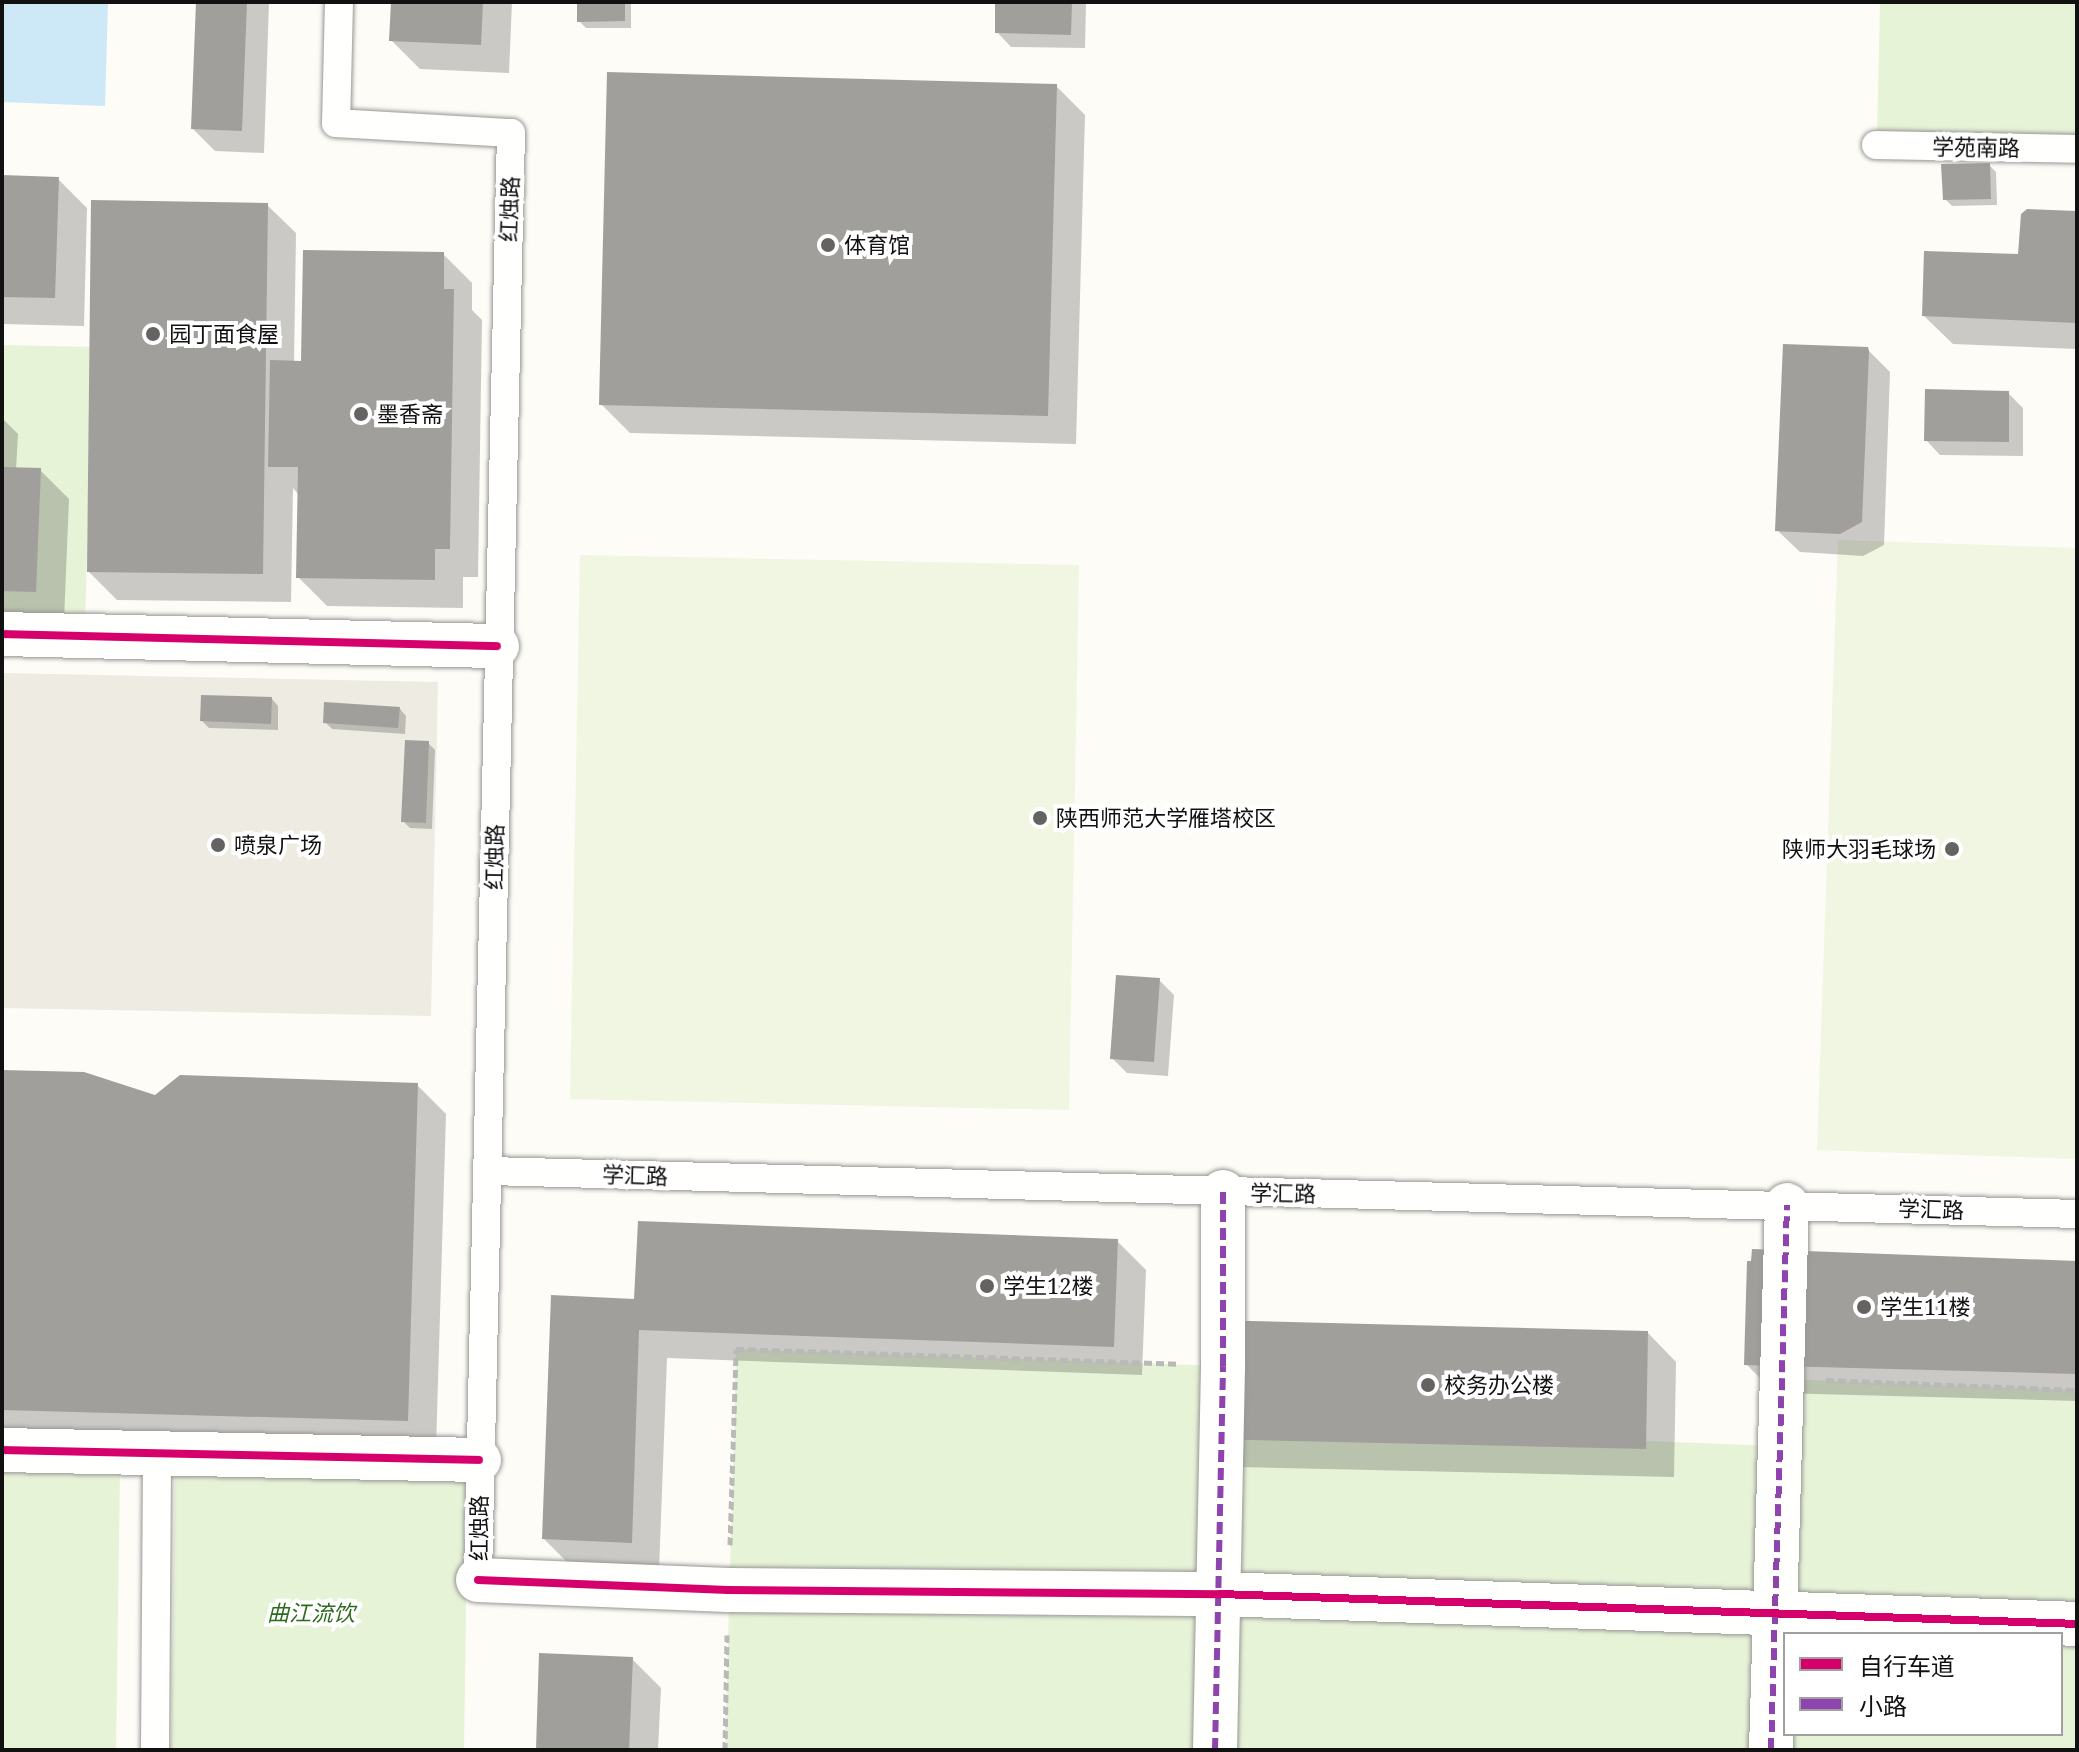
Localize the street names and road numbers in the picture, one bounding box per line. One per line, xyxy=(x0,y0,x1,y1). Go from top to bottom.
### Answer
street label: 学苑南路 xyxy=(1932,133,2020,161)
street label: 红烛路 xyxy=(495,176,523,242)
street label: 红烛路 xyxy=(480,824,508,890)
street label: 学汇路 xyxy=(602,1161,668,1189)
street label: 学汇路 xyxy=(1250,1179,1316,1207)
street label: 学汇路 xyxy=(1898,1195,1964,1223)
street label: 红烛路 xyxy=(466,1495,492,1561)

